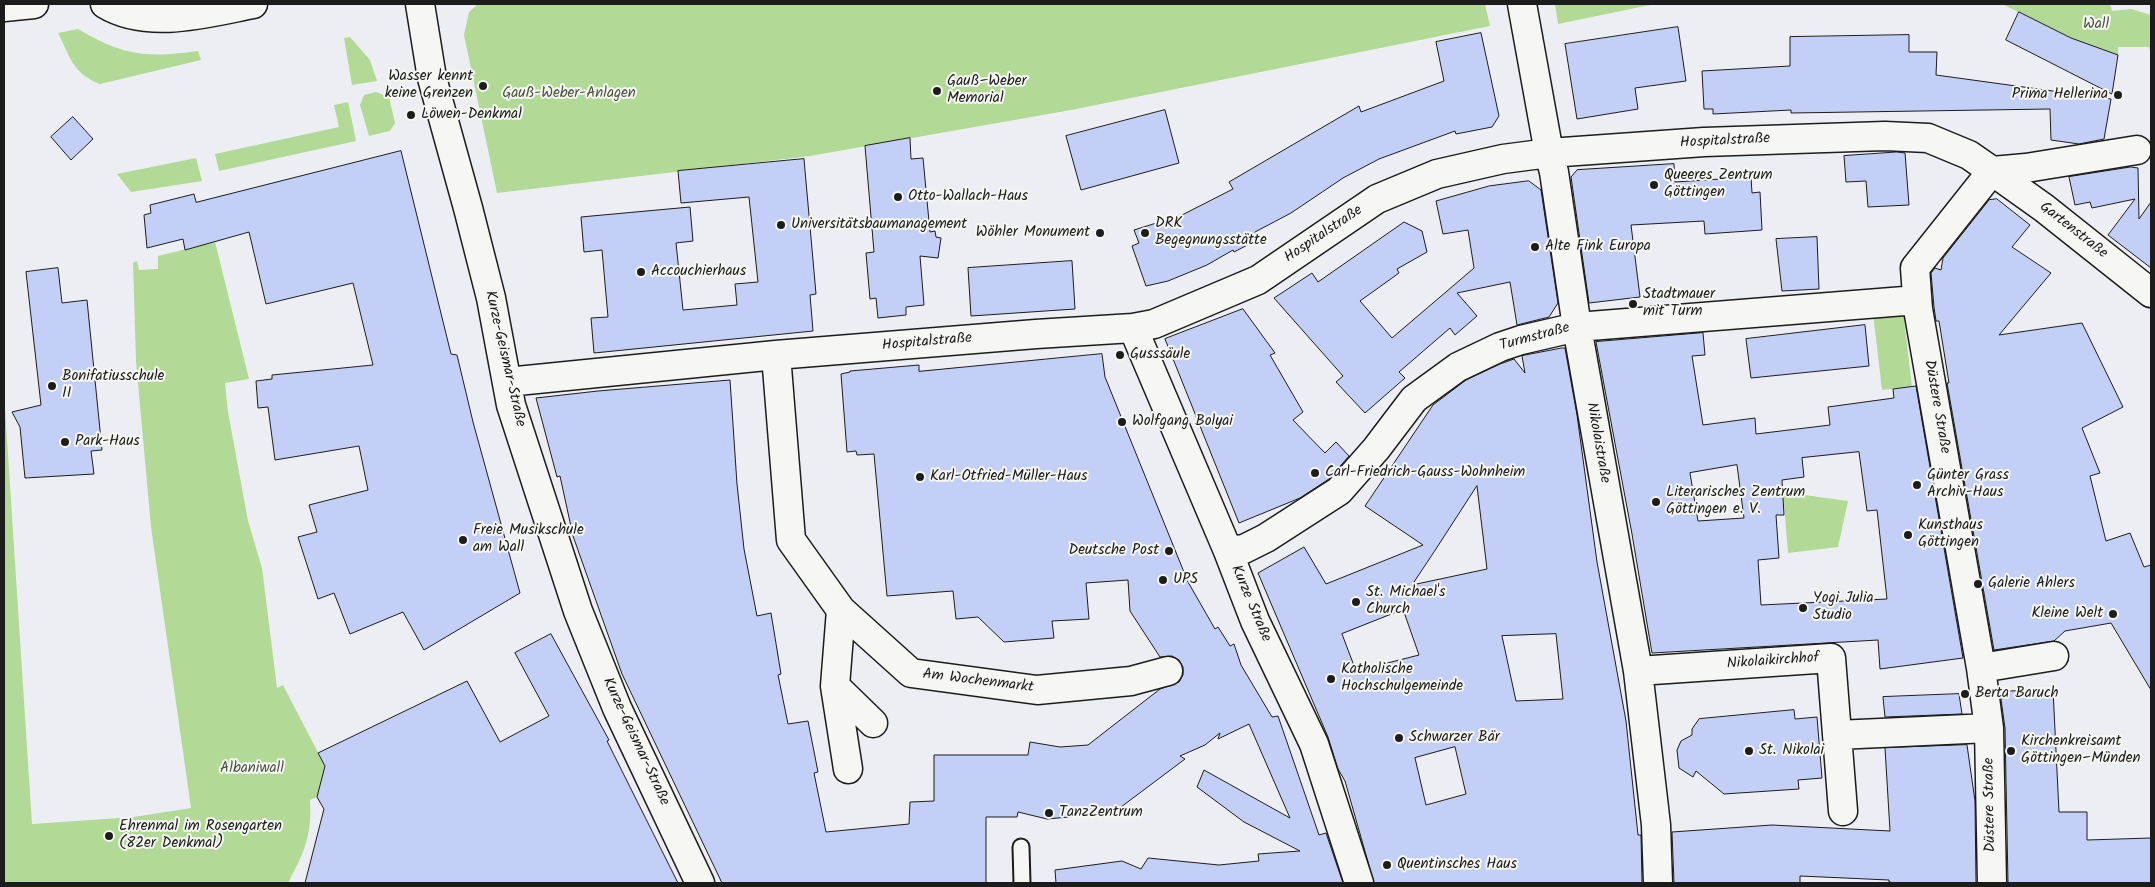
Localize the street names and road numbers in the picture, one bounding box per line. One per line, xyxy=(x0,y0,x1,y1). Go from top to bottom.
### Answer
street label: Hospitalstraße xyxy=(1679,131,1771,153)
street label: Gartenstraße xyxy=(2035,199,2111,263)
street label: Hospitalstraße xyxy=(1282,202,1366,268)
street label: Kurze-Geismar-Straße xyxy=(480,289,528,429)
street label: Turmstraße xyxy=(1498,320,1572,356)
street label: Hospitalstraße xyxy=(881,330,973,356)
street label: Düstere Straße xyxy=(1919,359,1953,455)
street label: Nikolaistraße xyxy=(1581,401,1613,485)
street label: Kurze Straße xyxy=(1226,563,1274,645)
street label: Nikolaikirchhof xyxy=(1726,650,1820,674)
street label: Am Wochenmarkt xyxy=(921,666,1035,698)
street label: Kurze-Geismar-Straße xyxy=(597,675,673,809)
street label: Düstere Straße xyxy=(1981,757,2001,853)

